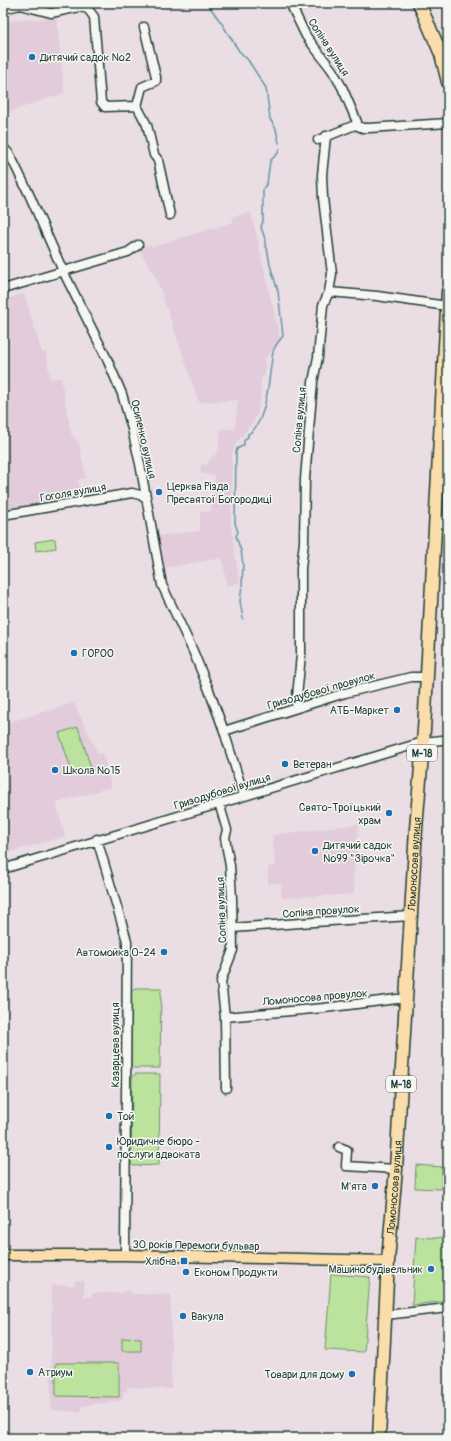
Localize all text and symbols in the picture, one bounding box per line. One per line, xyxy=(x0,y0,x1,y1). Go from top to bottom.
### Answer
street label: Сопіна вулиця xyxy=(305,16,352,79)
place label: Дитячий садок №2 xyxy=(39,51,131,64)
marker: Дитячий садок №2 xyxy=(27,52,37,62)
street label: Сопіна вулиця xyxy=(290,387,309,454)
street label: Осипенко вулиця xyxy=(128,398,159,480)
street label: Гоголя вулиця xyxy=(39,480,107,505)
place label: Церква Різда Пресвятої Богородиці xyxy=(167,480,272,506)
marker: Церква Різда Пресвятої Богородиці xyxy=(154,487,164,497)
place label: ГОРОО xyxy=(82,647,114,660)
marker: ГОРОО xyxy=(69,648,79,658)
street label: Гризодубової провулок xyxy=(266,669,377,712)
place label: АТБ-Маркет xyxy=(330,704,389,717)
marker: АТБ-Маркет xyxy=(392,705,402,715)
road number: М-18 xyxy=(407,745,437,761)
place label: Ветеран xyxy=(293,758,331,771)
marker: Ветеран xyxy=(280,759,290,769)
place label: Школа №15 xyxy=(63,764,121,777)
marker: Школа №15 xyxy=(50,765,60,775)
street label: Гризодубової вулиця xyxy=(172,771,272,812)
place label: Свято-Троїцький храм xyxy=(299,801,381,827)
marker: Свято-Троїцький храм xyxy=(384,808,394,818)
street label: Ломоносова вулиця xyxy=(405,816,424,913)
place label: Дитячий садок №99 "Зірочка" xyxy=(322,839,395,865)
marker: Дитячий садок №99 "Зірочка" xyxy=(310,846,320,856)
street label: Сопіна вулиця xyxy=(214,877,229,943)
street label: Сопіна провулок xyxy=(282,902,360,921)
place label: Автомойка 0-24 xyxy=(76,946,157,959)
marker: Автомойка 0-24 xyxy=(159,947,169,957)
street label: Ломоносова провулок xyxy=(261,986,369,1009)
street label: Казарцева вулиця xyxy=(109,1002,122,1088)
road number: М-18 xyxy=(386,1076,416,1092)
place label: Той xyxy=(117,1110,134,1123)
marker: Той xyxy=(104,1111,114,1121)
place label: Юридичне бюро - послуги адвоката xyxy=(117,1135,200,1161)
street label: Ломоносова вулиця xyxy=(384,1140,405,1236)
marker: Юридичне бюро - послуги адвоката xyxy=(104,1142,114,1152)
place label: М'ята xyxy=(341,1180,367,1193)
marker: М'ята xyxy=(370,1181,380,1191)
street label: 30 років Перемоги бульвар xyxy=(132,1238,260,1253)
place label: Хлібна xyxy=(145,1255,176,1268)
marker: Хлібна xyxy=(179,1256,189,1266)
place label: Машинобудівельник xyxy=(329,1263,423,1276)
marker: Машинобудівельник xyxy=(426,1264,436,1274)
place label: Економ Продукти xyxy=(194,1266,278,1279)
marker: Економ Продукти xyxy=(181,1267,191,1277)
place label: Вакула xyxy=(191,1310,224,1323)
marker: Вакула xyxy=(178,1311,188,1321)
place label: Атриум xyxy=(38,1366,73,1379)
marker: Атриум xyxy=(25,1367,35,1377)
place label: Товари для дому xyxy=(265,1368,344,1381)
marker: Товари для дому xyxy=(347,1369,357,1379)

